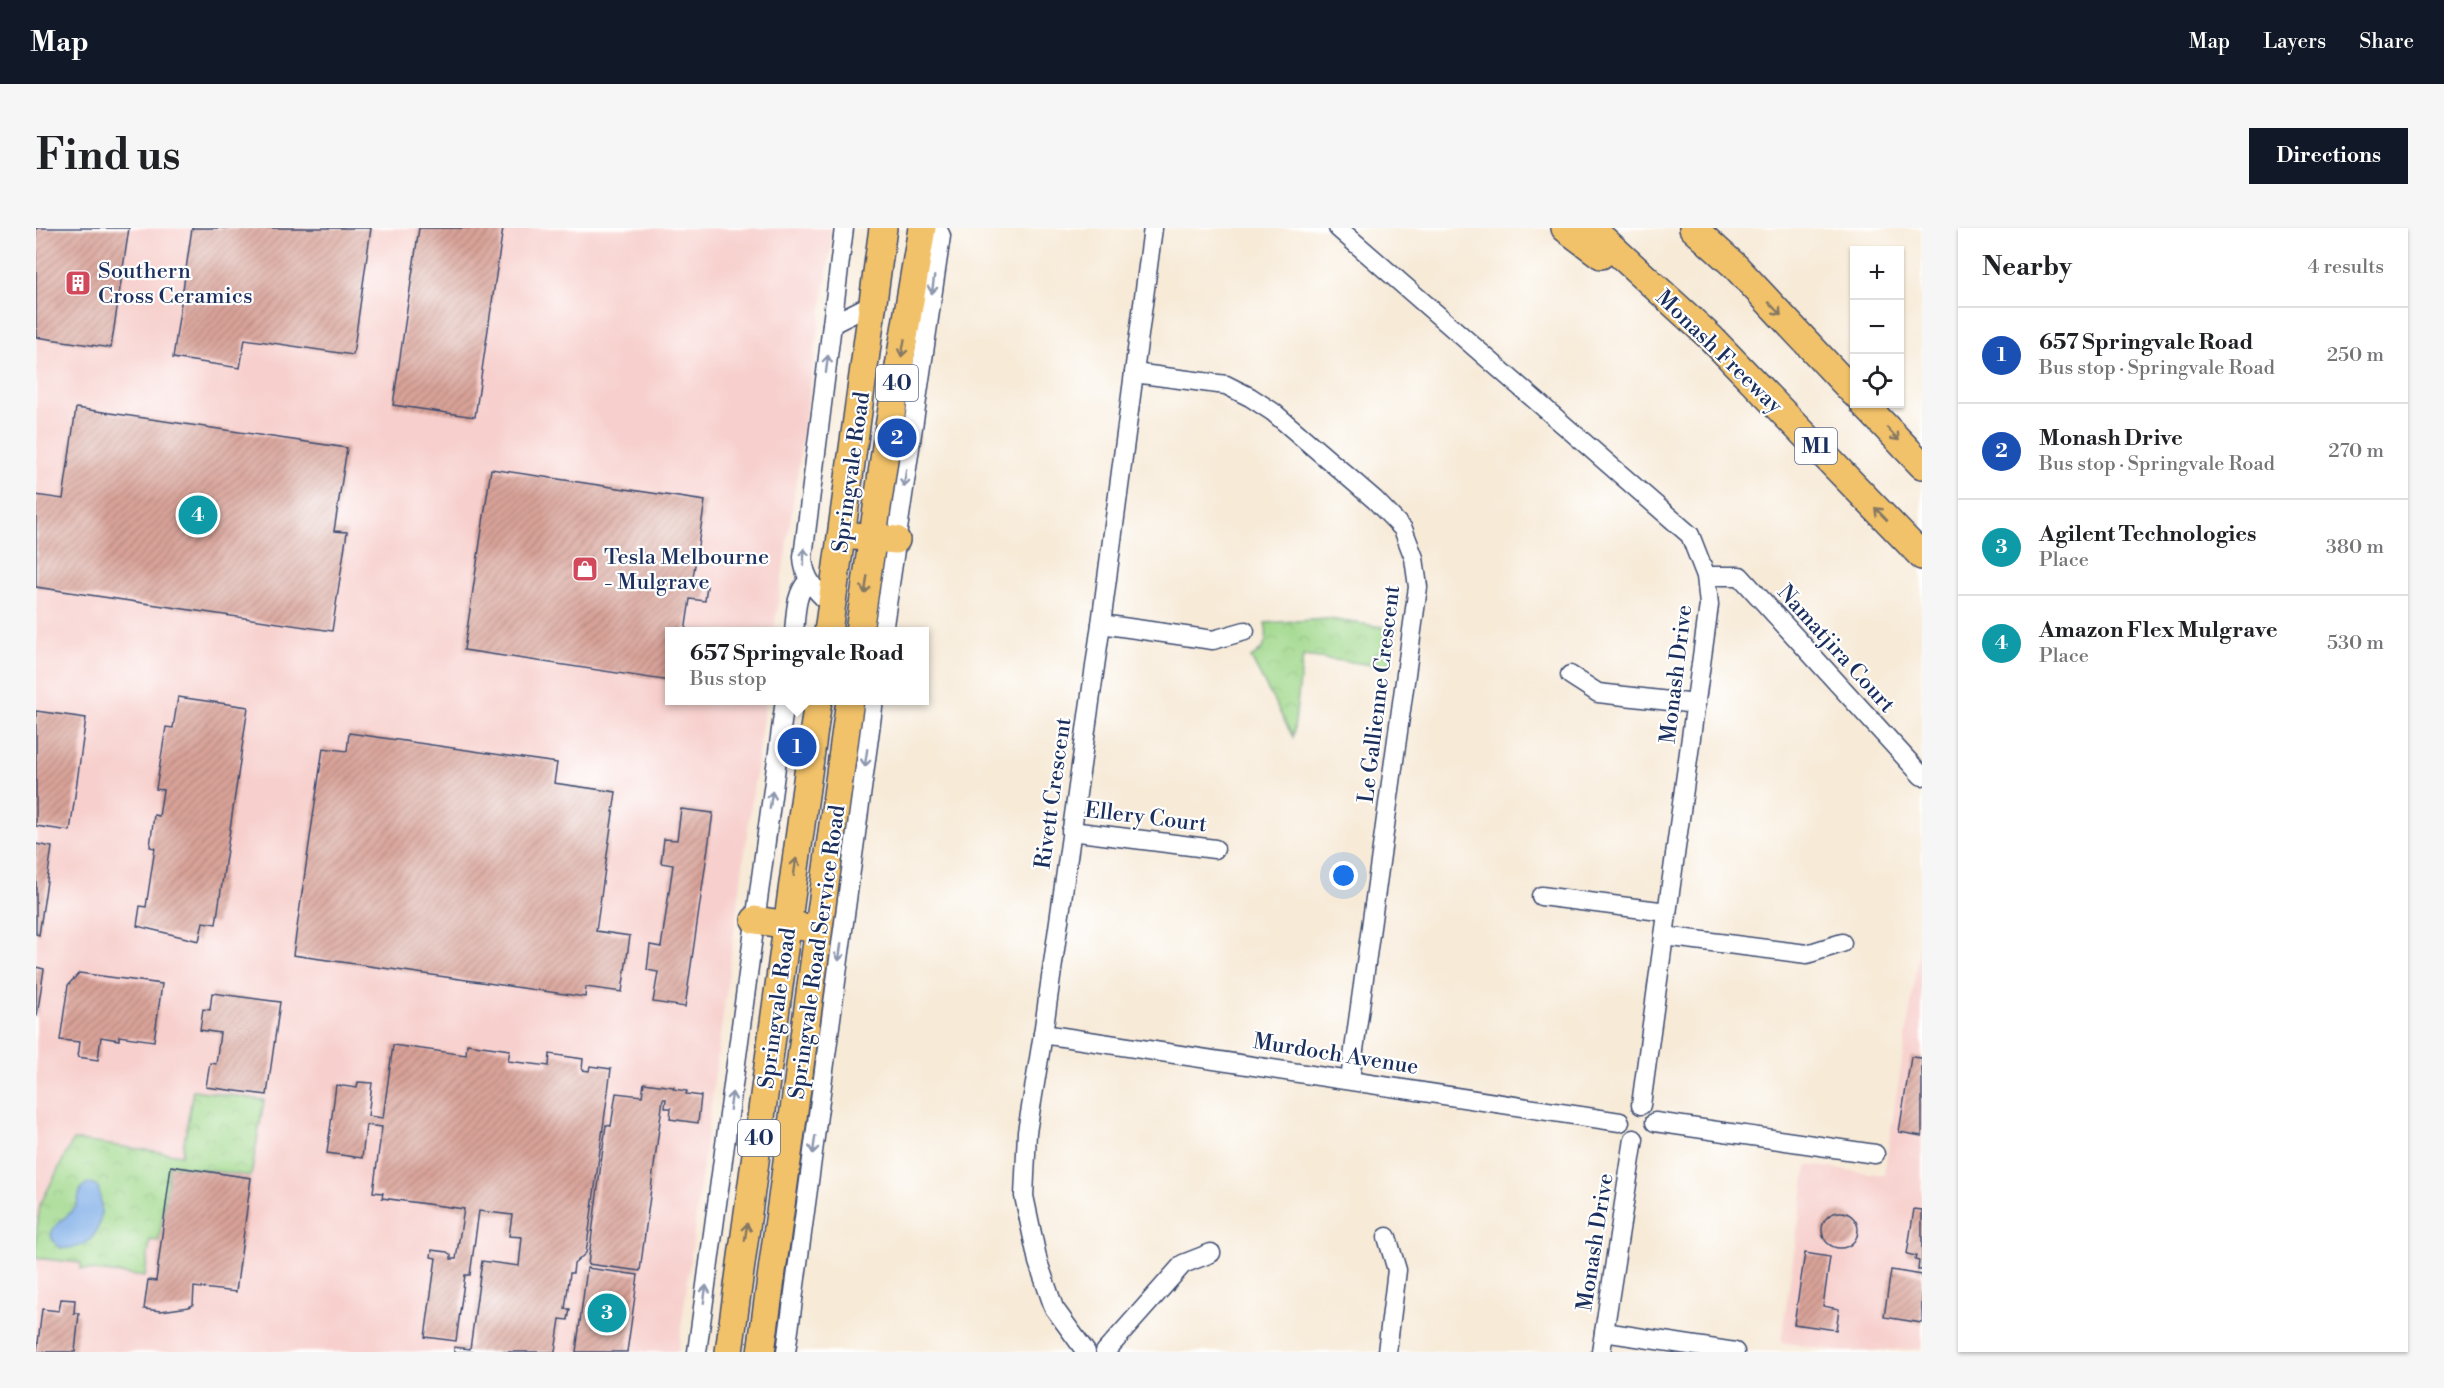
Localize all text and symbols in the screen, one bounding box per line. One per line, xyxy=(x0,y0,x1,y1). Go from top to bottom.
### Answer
text: Map xyxy=(30,25,89,60)
text: Map xyxy=(2189,29,2230,55)
text: Layers xyxy=(2263,29,2326,55)
text: Share xyxy=(2359,29,2414,55)
button: Directions xyxy=(2249,128,2408,184)
text: Find us xyxy=(36,130,180,183)
map controls xyxy=(1850,246,1904,408)
button: + xyxy=(1850,246,1904,300)
text: Nearby xyxy=(1982,251,2072,283)
text: 4 results xyxy=(2307,255,2384,280)
place label: Southern Cross Ceramics xyxy=(98,258,253,310)
building icon: Southern Cross Ceramics xyxy=(63,268,93,298)
one-way arrow xyxy=(928,275,939,295)
street label: Monash Freeway xyxy=(1650,285,1788,420)
button: − xyxy=(1850,300,1904,354)
one-way arrow xyxy=(1768,301,1782,316)
text: 657 Springvale Road xyxy=(2039,329,2253,356)
one-way arrow xyxy=(897,338,908,357)
text: 1 xyxy=(1997,343,2006,368)
text: 250 m xyxy=(2327,343,2384,368)
one-way arrow xyxy=(822,354,833,374)
button: locate xyxy=(1850,354,1904,408)
text: Bus stop · Springvale Road xyxy=(2039,356,2275,381)
road number: 40 xyxy=(876,365,918,401)
street label: Springvale Road xyxy=(827,390,876,554)
pin: 2 xyxy=(878,416,916,460)
text: Monash Drive xyxy=(2039,425,2183,452)
one-way arrow xyxy=(1886,427,1900,442)
road number: M1 xyxy=(1795,428,1837,464)
text: 2 xyxy=(1995,439,2008,464)
text: 270 m xyxy=(2328,439,2384,464)
text: Bus stop · Springvale Road xyxy=(2039,452,2275,477)
one-way arrow xyxy=(899,468,910,487)
pin: 4 xyxy=(178,492,218,538)
one-way arrow xyxy=(1874,506,1889,521)
text: Agilent Technologies xyxy=(2039,521,2256,548)
text: 3 xyxy=(1995,535,2008,560)
text: 380 m xyxy=(2326,535,2384,560)
place label: Tesla Melbourne - Mulgrave xyxy=(604,544,769,596)
one-way arrow xyxy=(798,548,810,568)
text: Place xyxy=(2039,548,2089,573)
shop icon: Tesla Melbourne - Mulgrave xyxy=(570,554,600,584)
one-way arrow xyxy=(860,574,871,594)
street label: Namatjira Court xyxy=(1771,579,1901,719)
street label: Le Gallienne Crescent xyxy=(1353,584,1406,805)
street label: Monash Drive xyxy=(1655,603,1698,745)
text: Amazon Flex Mulgrave xyxy=(2039,617,2278,644)
popup xyxy=(665,627,929,705)
text: 4 xyxy=(1995,631,2008,656)
text: 530 m xyxy=(2327,631,2384,656)
text: 657 Springvale Road xyxy=(690,640,904,667)
text: Place xyxy=(2039,644,2089,669)
text: Bus stop xyxy=(690,667,767,692)
street label: Rivett Crescent xyxy=(1029,716,1078,871)
pin: 1 xyxy=(778,724,816,770)
one-way arrow xyxy=(861,748,872,768)
one-way arrow xyxy=(766,790,777,810)
street label: Ellery Court xyxy=(1083,797,1209,838)
street label: Springvale Road Service Road xyxy=(783,803,852,1101)
one-way arrow xyxy=(790,857,801,877)
your location xyxy=(1329,861,1358,890)
street label: Springvale Road xyxy=(753,926,802,1090)
one-way arrow xyxy=(834,941,845,961)
street label: Murdoch Avenue xyxy=(1251,1028,1420,1081)
one-way arrow xyxy=(725,1091,736,1111)
road number: 40 xyxy=(738,1120,780,1156)
one-way arrow xyxy=(808,1135,819,1154)
street label: Monash Drive xyxy=(1571,1171,1620,1313)
one-way arrow xyxy=(740,1222,751,1242)
one-way arrow xyxy=(699,1285,710,1304)
pin: 3 xyxy=(588,1290,626,1336)

